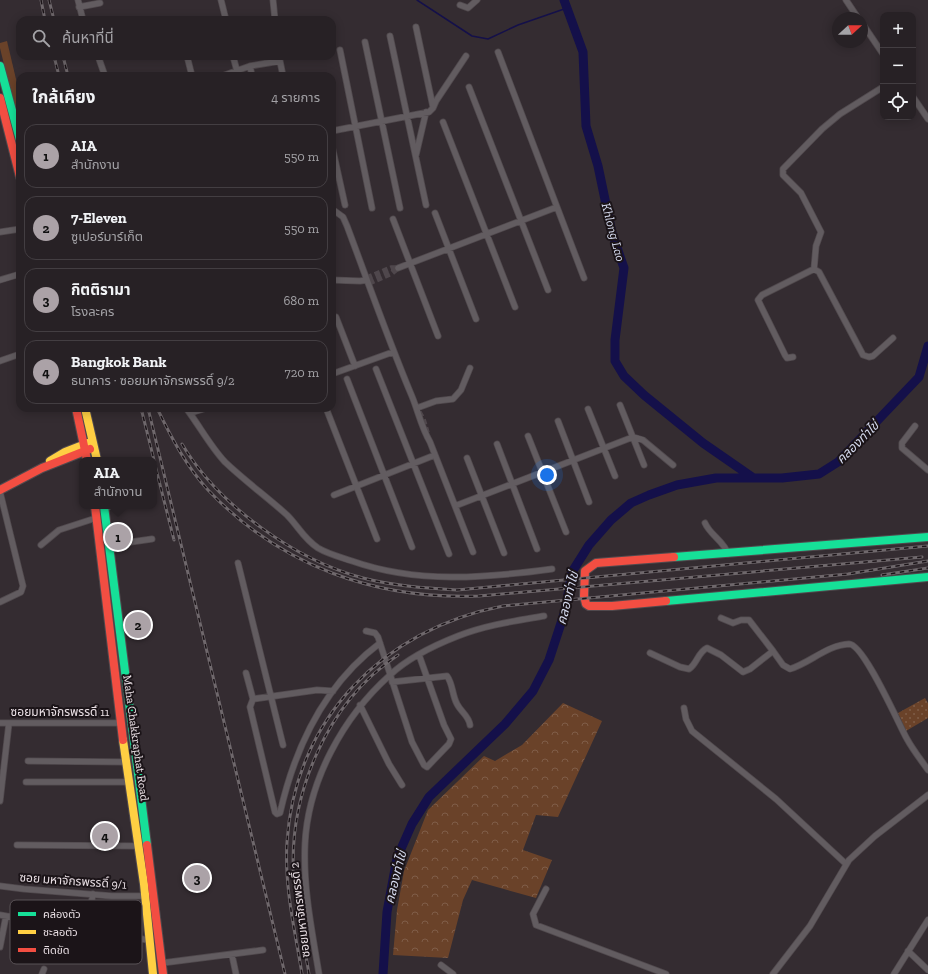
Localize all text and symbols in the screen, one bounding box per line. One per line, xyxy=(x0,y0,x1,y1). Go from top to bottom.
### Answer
north arrow xyxy=(832,12,868,48)
map controls xyxy=(880,12,916,120)
button: + xyxy=(880,12,916,48)
search box xyxy=(16,16,336,60)
icon: search xyxy=(30,27,52,49)
text: ค้นหาที่นี่ xyxy=(62,29,114,47)
button: − xyxy=(880,48,916,84)
button: locate xyxy=(880,84,916,120)
text: ใกล้เคียง xyxy=(32,87,95,107)
text: 4 รายการ xyxy=(271,90,320,105)
text: AIA xyxy=(71,137,97,155)
text: 1 xyxy=(43,149,49,164)
text: 550 m xyxy=(284,149,319,164)
text: สำนักงาน xyxy=(71,157,120,172)
water label: Khlong Lao xyxy=(599,201,629,263)
text: 7-Eleven xyxy=(71,209,127,227)
text: 2 xyxy=(43,221,49,236)
text: 550 m xyxy=(284,221,319,236)
text: ซูเปอร์มาร์เก็ต xyxy=(71,229,143,244)
text: กิตติรามา xyxy=(71,281,131,299)
text: 3 xyxy=(43,293,49,308)
text: 680 m xyxy=(283,293,319,308)
text: โรงละคร xyxy=(71,304,114,319)
text: Bangkok Bank xyxy=(71,353,167,371)
text: 4 xyxy=(42,365,50,380)
text: 720 m xyxy=(285,365,319,380)
text: ธนาคาร · ซอยมหาจักรพรรดิ์ 9/2 xyxy=(71,373,235,388)
water label: คลองท่าไข่ xyxy=(833,416,883,467)
popup xyxy=(79,457,157,509)
text: AIA xyxy=(94,464,120,482)
your location xyxy=(537,465,557,485)
text: สำนักงาน xyxy=(94,484,142,499)
pin: 1 xyxy=(105,522,131,552)
water label: คลองท่าไข่ xyxy=(554,568,582,626)
pin: 2 xyxy=(125,610,151,640)
street label: Maha Chakkraphat Road xyxy=(120,674,152,802)
street label: ซอยมหาจักรพรรดิ์ 11 xyxy=(11,705,110,719)
pin: 4 xyxy=(92,821,118,851)
water label: คลองท่าไข่ xyxy=(382,847,410,905)
street label: ซอยมหาจักรพรรดิ์ 2 xyxy=(287,862,313,958)
pin: 3 xyxy=(184,863,210,893)
street label: ซอย มหาจักรพรรดิ์ 9/1 xyxy=(19,870,127,892)
legend xyxy=(10,900,142,964)
text: คล่องตัว xyxy=(43,908,81,921)
text: ชะลอตัว xyxy=(43,926,78,939)
text: ติดขัด xyxy=(43,944,70,957)

